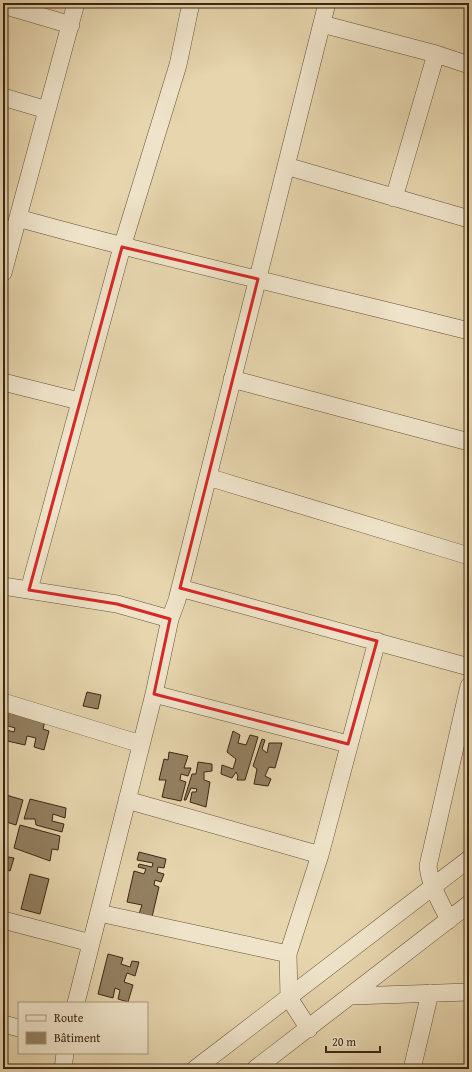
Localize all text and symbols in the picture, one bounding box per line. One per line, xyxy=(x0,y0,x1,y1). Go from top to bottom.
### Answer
legend xyxy=(18,1002,148,1054)
text: Route xyxy=(54,1009,84,1026)
scale bar xyxy=(326,1028,380,1054)
text: Bâtiment xyxy=(54,1029,101,1046)
text: 20 m xyxy=(332,1033,356,1050)

